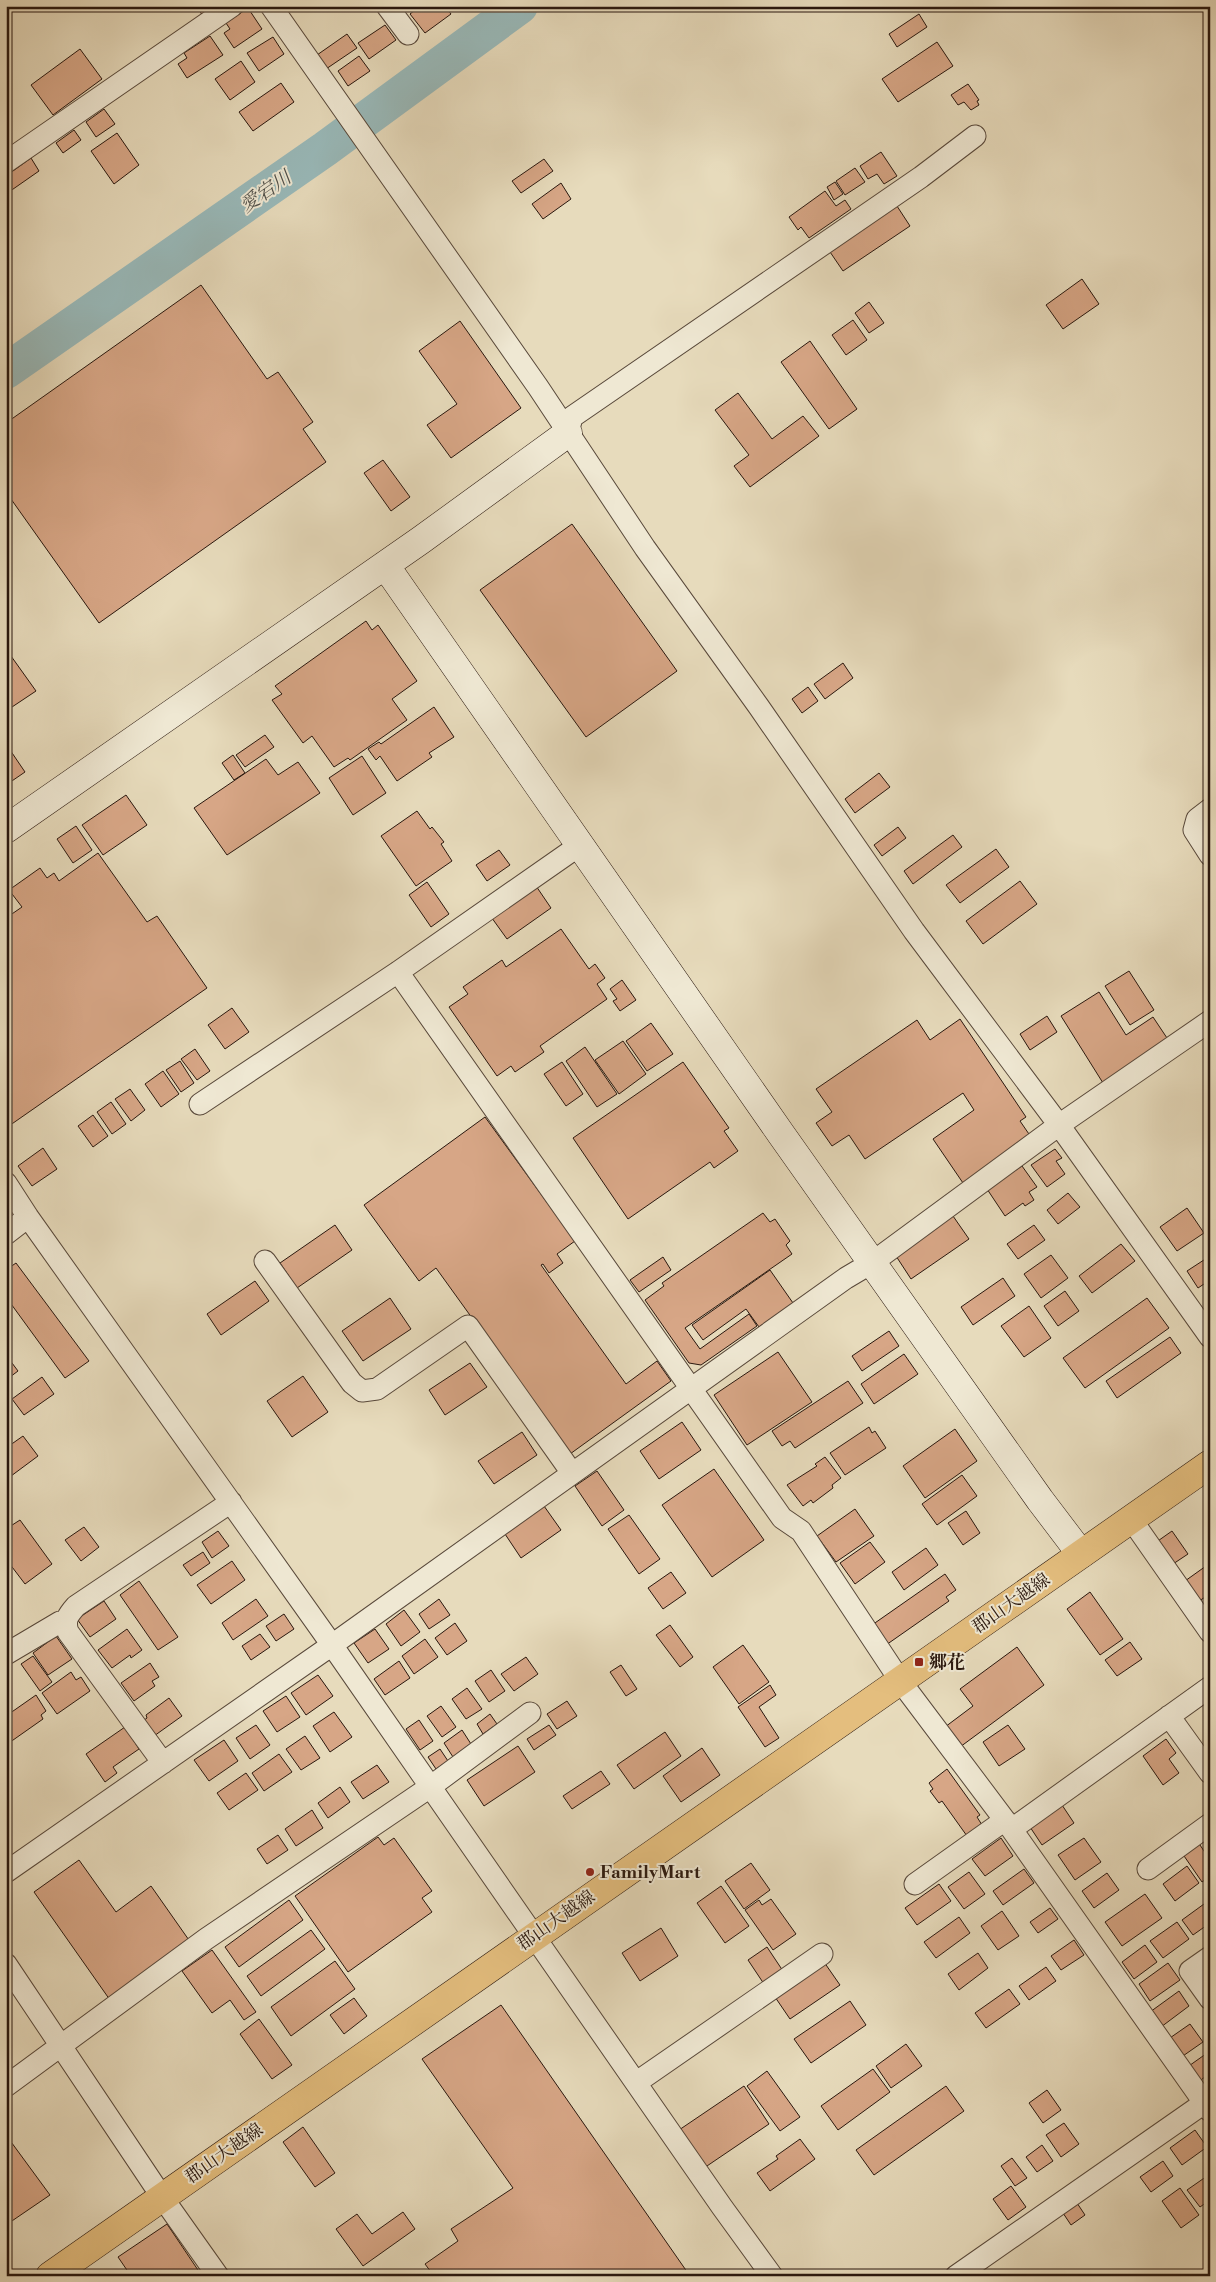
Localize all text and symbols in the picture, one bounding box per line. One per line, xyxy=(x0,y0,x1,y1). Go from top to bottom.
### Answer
water label: 愛宕川 xyxy=(235,164,297,218)
street label: 郡山大越線 xyxy=(968,1568,1055,1639)
place label: 郷花 xyxy=(929,1651,965,1674)
marker: 郷花 xyxy=(913,1656,925,1668)
place label: FamilyMart xyxy=(600,1861,701,1884)
marker: FamilyMart xyxy=(584,1866,596,1878)
street label: 郡山大越線 xyxy=(513,1885,600,1956)
street label: 郡山大越線 xyxy=(181,2118,268,2189)

